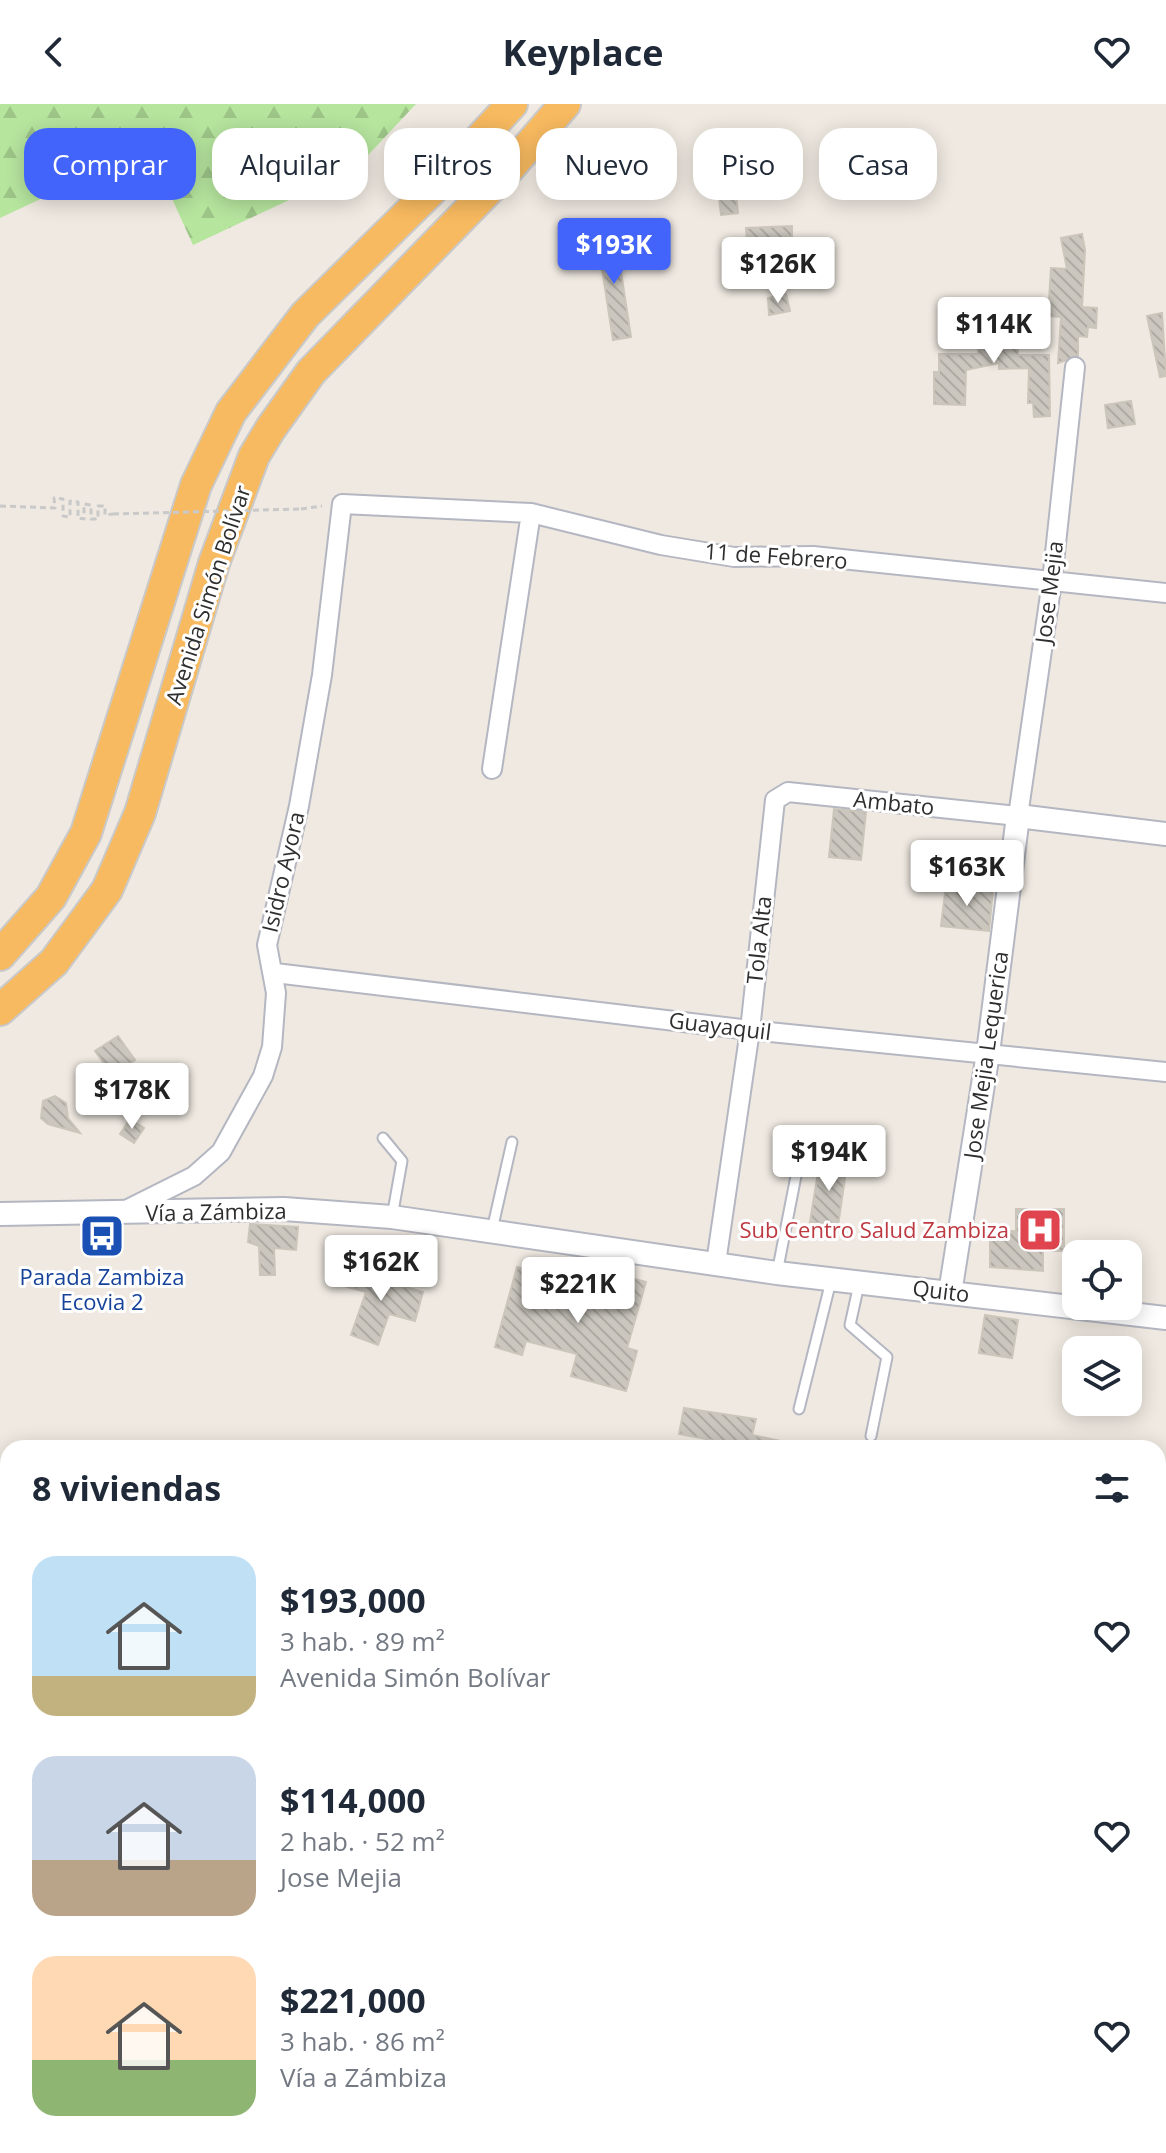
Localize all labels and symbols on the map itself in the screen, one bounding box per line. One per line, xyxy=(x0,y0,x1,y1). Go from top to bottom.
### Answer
pin: $193K xyxy=(558,218,670,286)
pin: $126K xyxy=(722,237,834,305)
pin: $114K xyxy=(938,297,1050,365)
street label: Avenida Simón Bolívar xyxy=(157,481,257,708)
street label: 11 de Febrero xyxy=(704,535,849,575)
street label: Jose Mejia xyxy=(1027,539,1069,647)
street label: Ambato xyxy=(852,783,936,821)
street label: Isidro Ayora xyxy=(254,808,310,935)
pin: $163K xyxy=(911,840,1023,908)
street label: Tola Alta xyxy=(738,894,778,985)
street label: Jose Mejia Lequerica xyxy=(955,949,1014,1163)
street label: Guayaquil xyxy=(667,1004,773,1046)
pin: $178K xyxy=(76,1063,188,1131)
pin: $194K xyxy=(773,1125,885,1193)
street label: Vía a Zámbiza xyxy=(145,1195,287,1227)
hospital icon: Sub Centro Salud Zambiza xyxy=(1016,1206,1064,1254)
bus stop icon: Parada Zambiza Ecovia 2 xyxy=(78,1212,126,1260)
place label: Sub Centro Salud Zambiza xyxy=(740,1214,1009,1244)
pin: $162K xyxy=(325,1235,437,1303)
pin: $221K xyxy=(522,1257,634,1325)
place label: Parada Zambiza Ecovia 2 xyxy=(20,1261,184,1316)
street label: Quito xyxy=(911,1272,971,1308)

